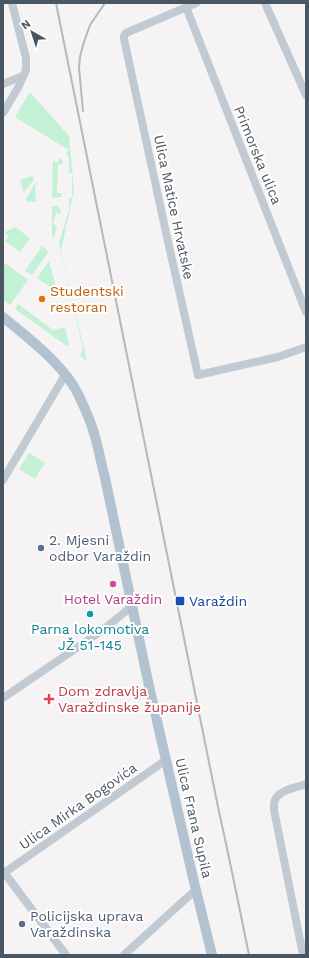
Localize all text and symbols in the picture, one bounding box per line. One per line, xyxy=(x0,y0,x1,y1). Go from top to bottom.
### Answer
north arrow xyxy=(12,12,52,52)
text: N xyxy=(19,17,33,32)
street label: Primorska ulica xyxy=(231,103,285,207)
street label: Ulica Matice Hrvatske xyxy=(151,133,197,281)
place label: Studentski restoran xyxy=(50,283,124,315)
marker: Studentski restoran xyxy=(37,294,47,304)
place label: 2. Mjesni odbor Varaždin xyxy=(49,532,151,564)
marker: 2. Mjesni odbor Varaždin xyxy=(36,543,46,553)
marker: Hotel Varaždin xyxy=(108,579,118,589)
place label: Hotel Varaždin xyxy=(64,591,162,607)
place label: Varaždin xyxy=(189,593,247,609)
marker: Varaždin xyxy=(174,595,186,607)
marker: Parna lokomotiva JŽ 51-145 xyxy=(85,609,95,619)
place label: Parna lokomotiva JŽ 51-145 xyxy=(31,621,149,653)
place label: Dom zdravlja Varaždinske županije xyxy=(58,683,201,715)
marker: Dom zdravlja Varaždinske županije xyxy=(43,693,55,705)
street label: Ulica Frana Supila xyxy=(172,756,216,880)
street label: Ulica Mirka Bogovića xyxy=(16,759,140,853)
place label: Policijska uprava Varaždinska xyxy=(30,908,143,940)
marker: Policijska uprava Varaždinska xyxy=(17,919,27,929)

